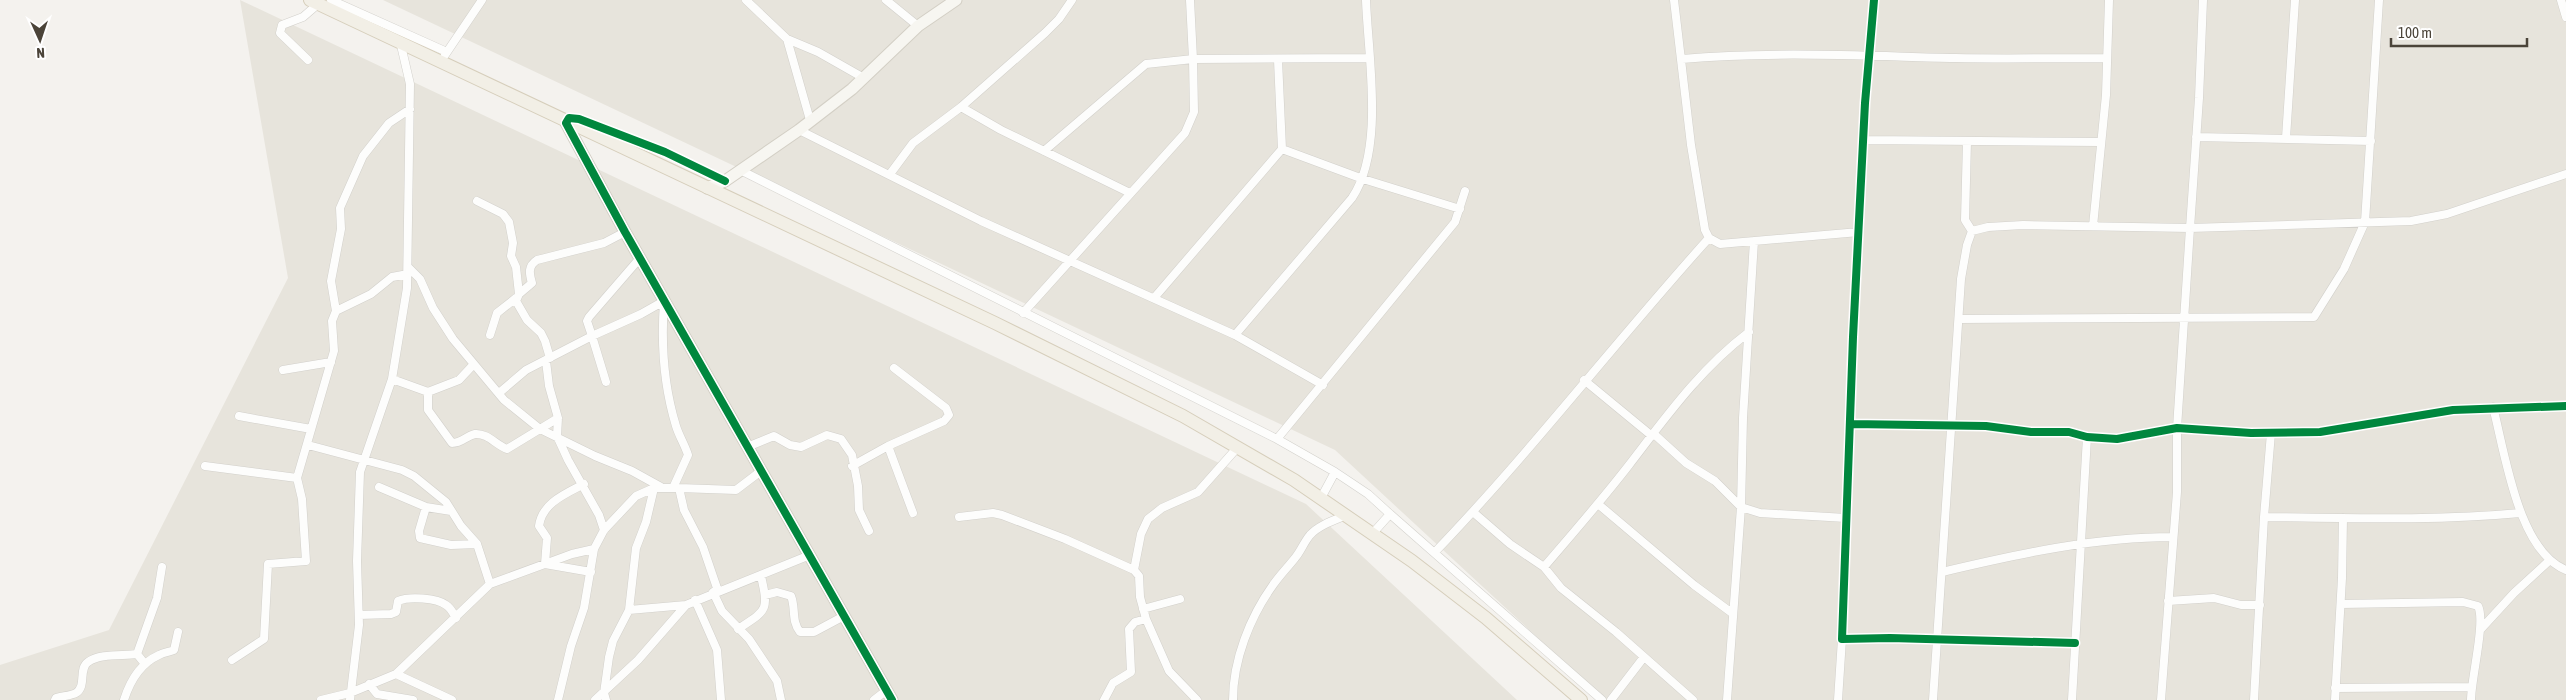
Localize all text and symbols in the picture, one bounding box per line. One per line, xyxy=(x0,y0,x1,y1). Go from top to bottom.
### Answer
north arrow xyxy=(15,15,65,65)
scale bar xyxy=(2391,15,2527,47)
text: 100 m xyxy=(2398,24,2432,41)
text: N xyxy=(36,45,45,61)

